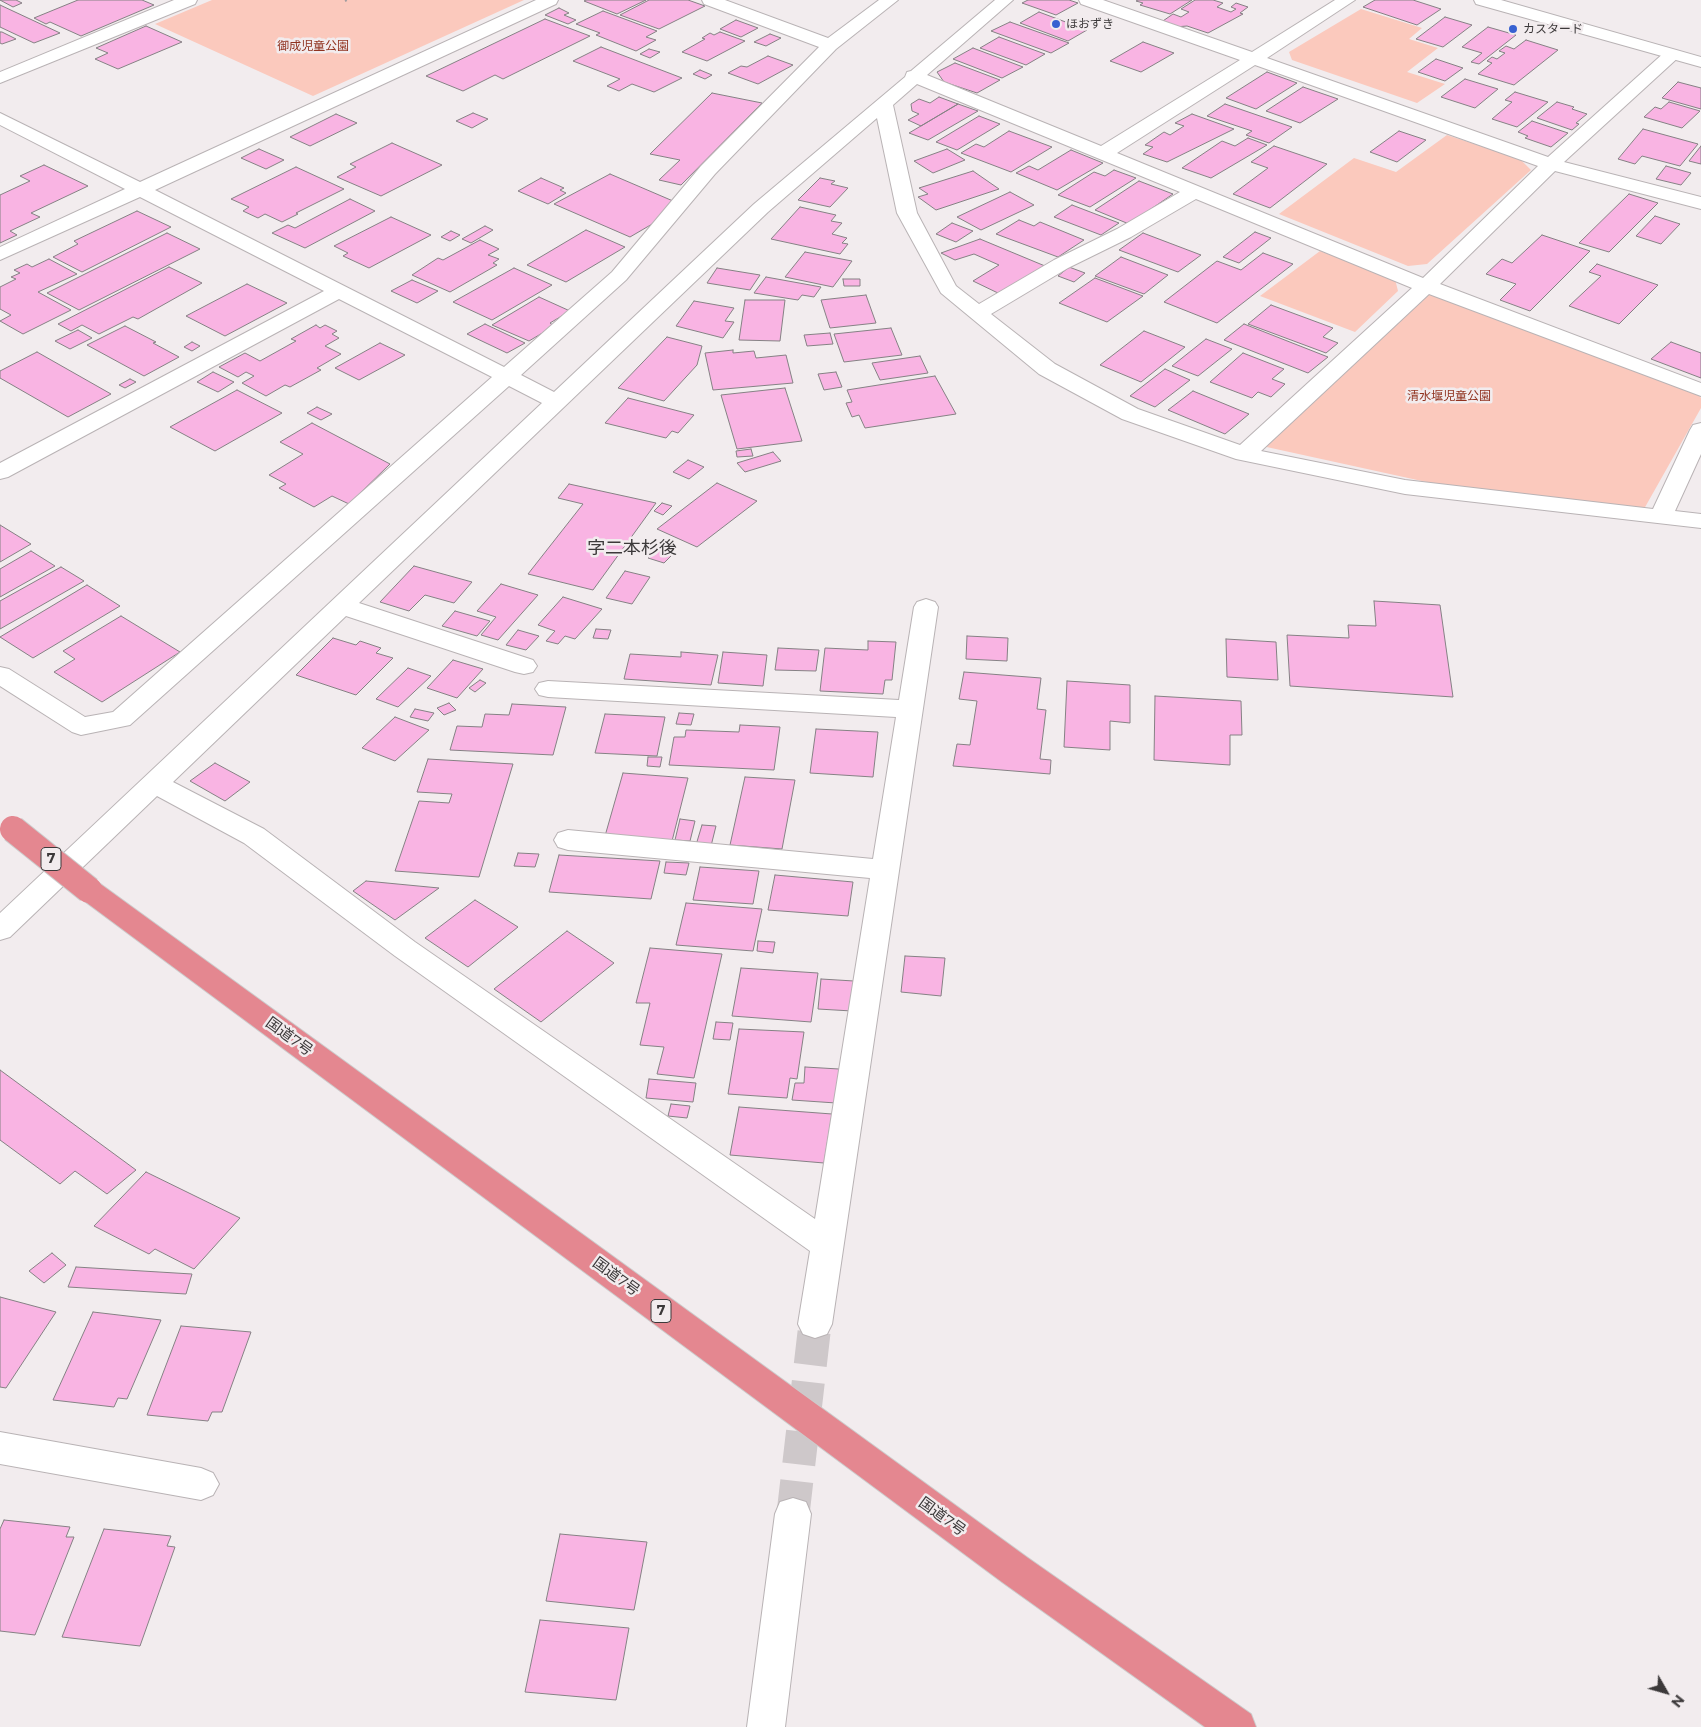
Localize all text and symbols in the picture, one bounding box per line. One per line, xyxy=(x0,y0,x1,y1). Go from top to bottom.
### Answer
place label: ほおずき xyxy=(1066,17,1114,31)
marker: ほおずき xyxy=(1050,18,1062,30)
place label: カスタード xyxy=(1523,22,1583,36)
marker: カスタード xyxy=(1507,23,1519,35)
park label: 御成児童公園 xyxy=(277,39,349,53)
park label: 清水堰児童公園 xyxy=(1407,389,1491,403)
district label: 字二本杉後 xyxy=(587,538,677,560)
road number: 7 xyxy=(41,848,61,871)
street label: 国道7号 xyxy=(262,1014,316,1060)
street label: 国道7号 xyxy=(589,1254,643,1300)
road number: 7 xyxy=(651,1300,671,1322)
street label: 国道7号 xyxy=(915,1494,969,1540)
north arrow xyxy=(1641,1667,1691,1717)
text: N xyxy=(1667,1691,1688,1711)

